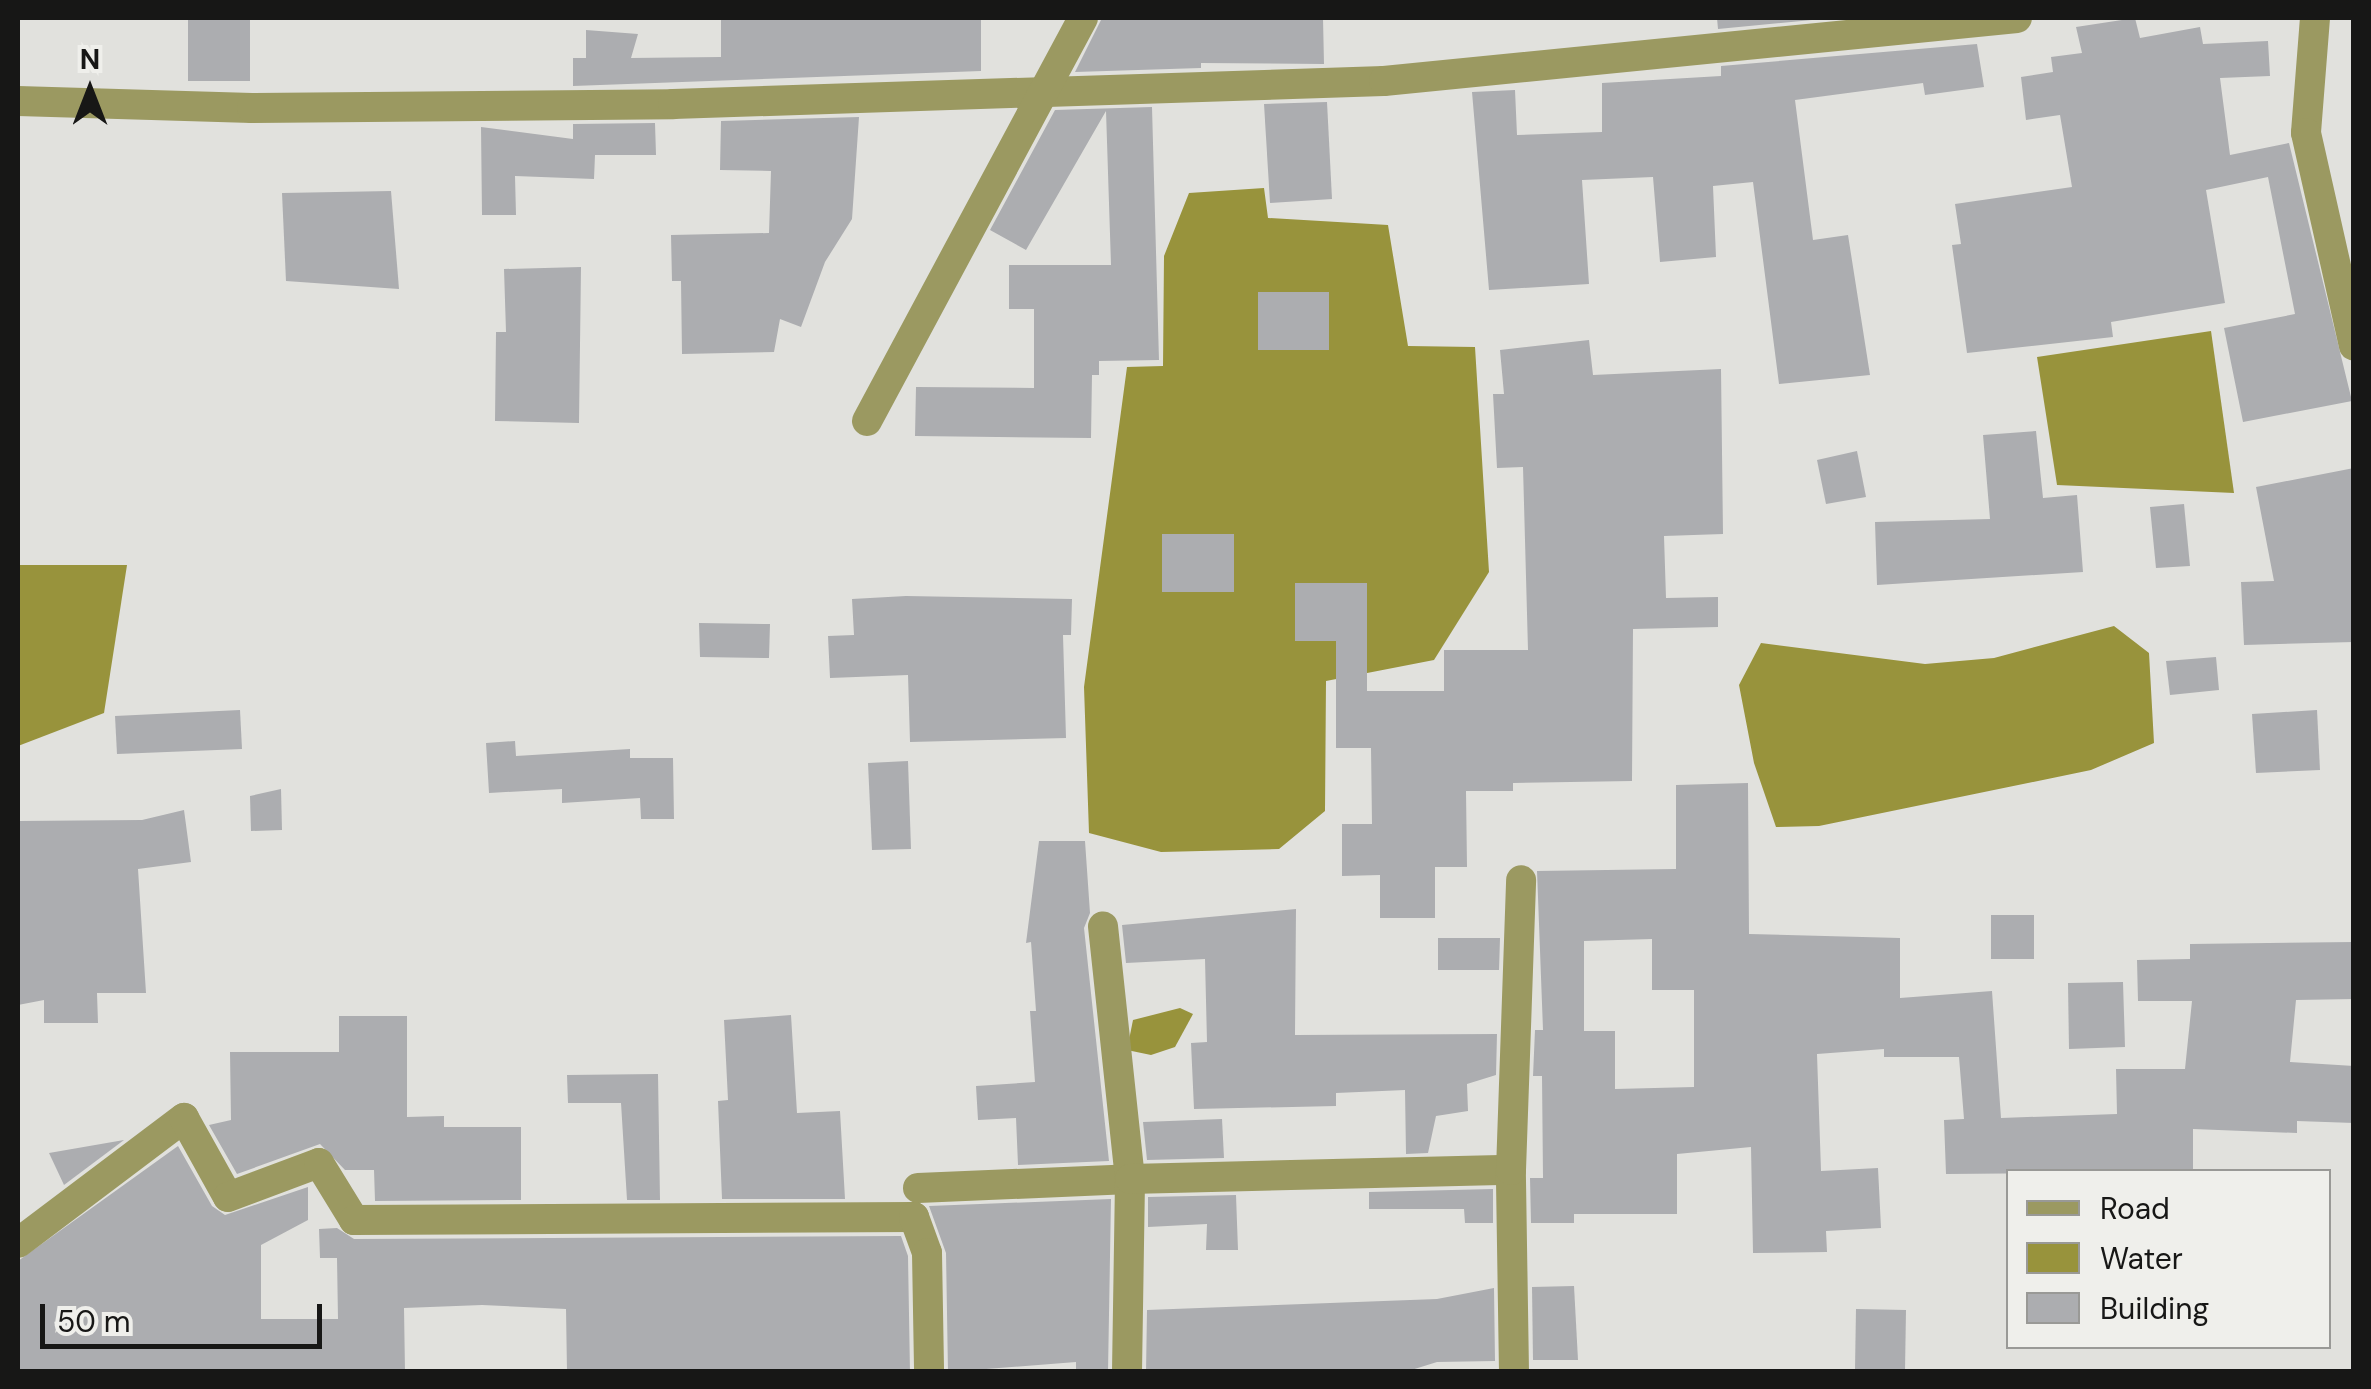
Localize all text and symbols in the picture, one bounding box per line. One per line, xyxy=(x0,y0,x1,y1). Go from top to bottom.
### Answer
north arrow xyxy=(40,40,140,140)
text: N xyxy=(80,41,100,78)
legend xyxy=(2006,1169,2331,1349)
text: Road xyxy=(2100,1189,2170,1228)
text: Water xyxy=(2100,1239,2183,1278)
scale bar xyxy=(45,1284,328,1346)
text: Building xyxy=(2100,1289,2209,1328)
text: 50 m xyxy=(57,1302,131,1341)

